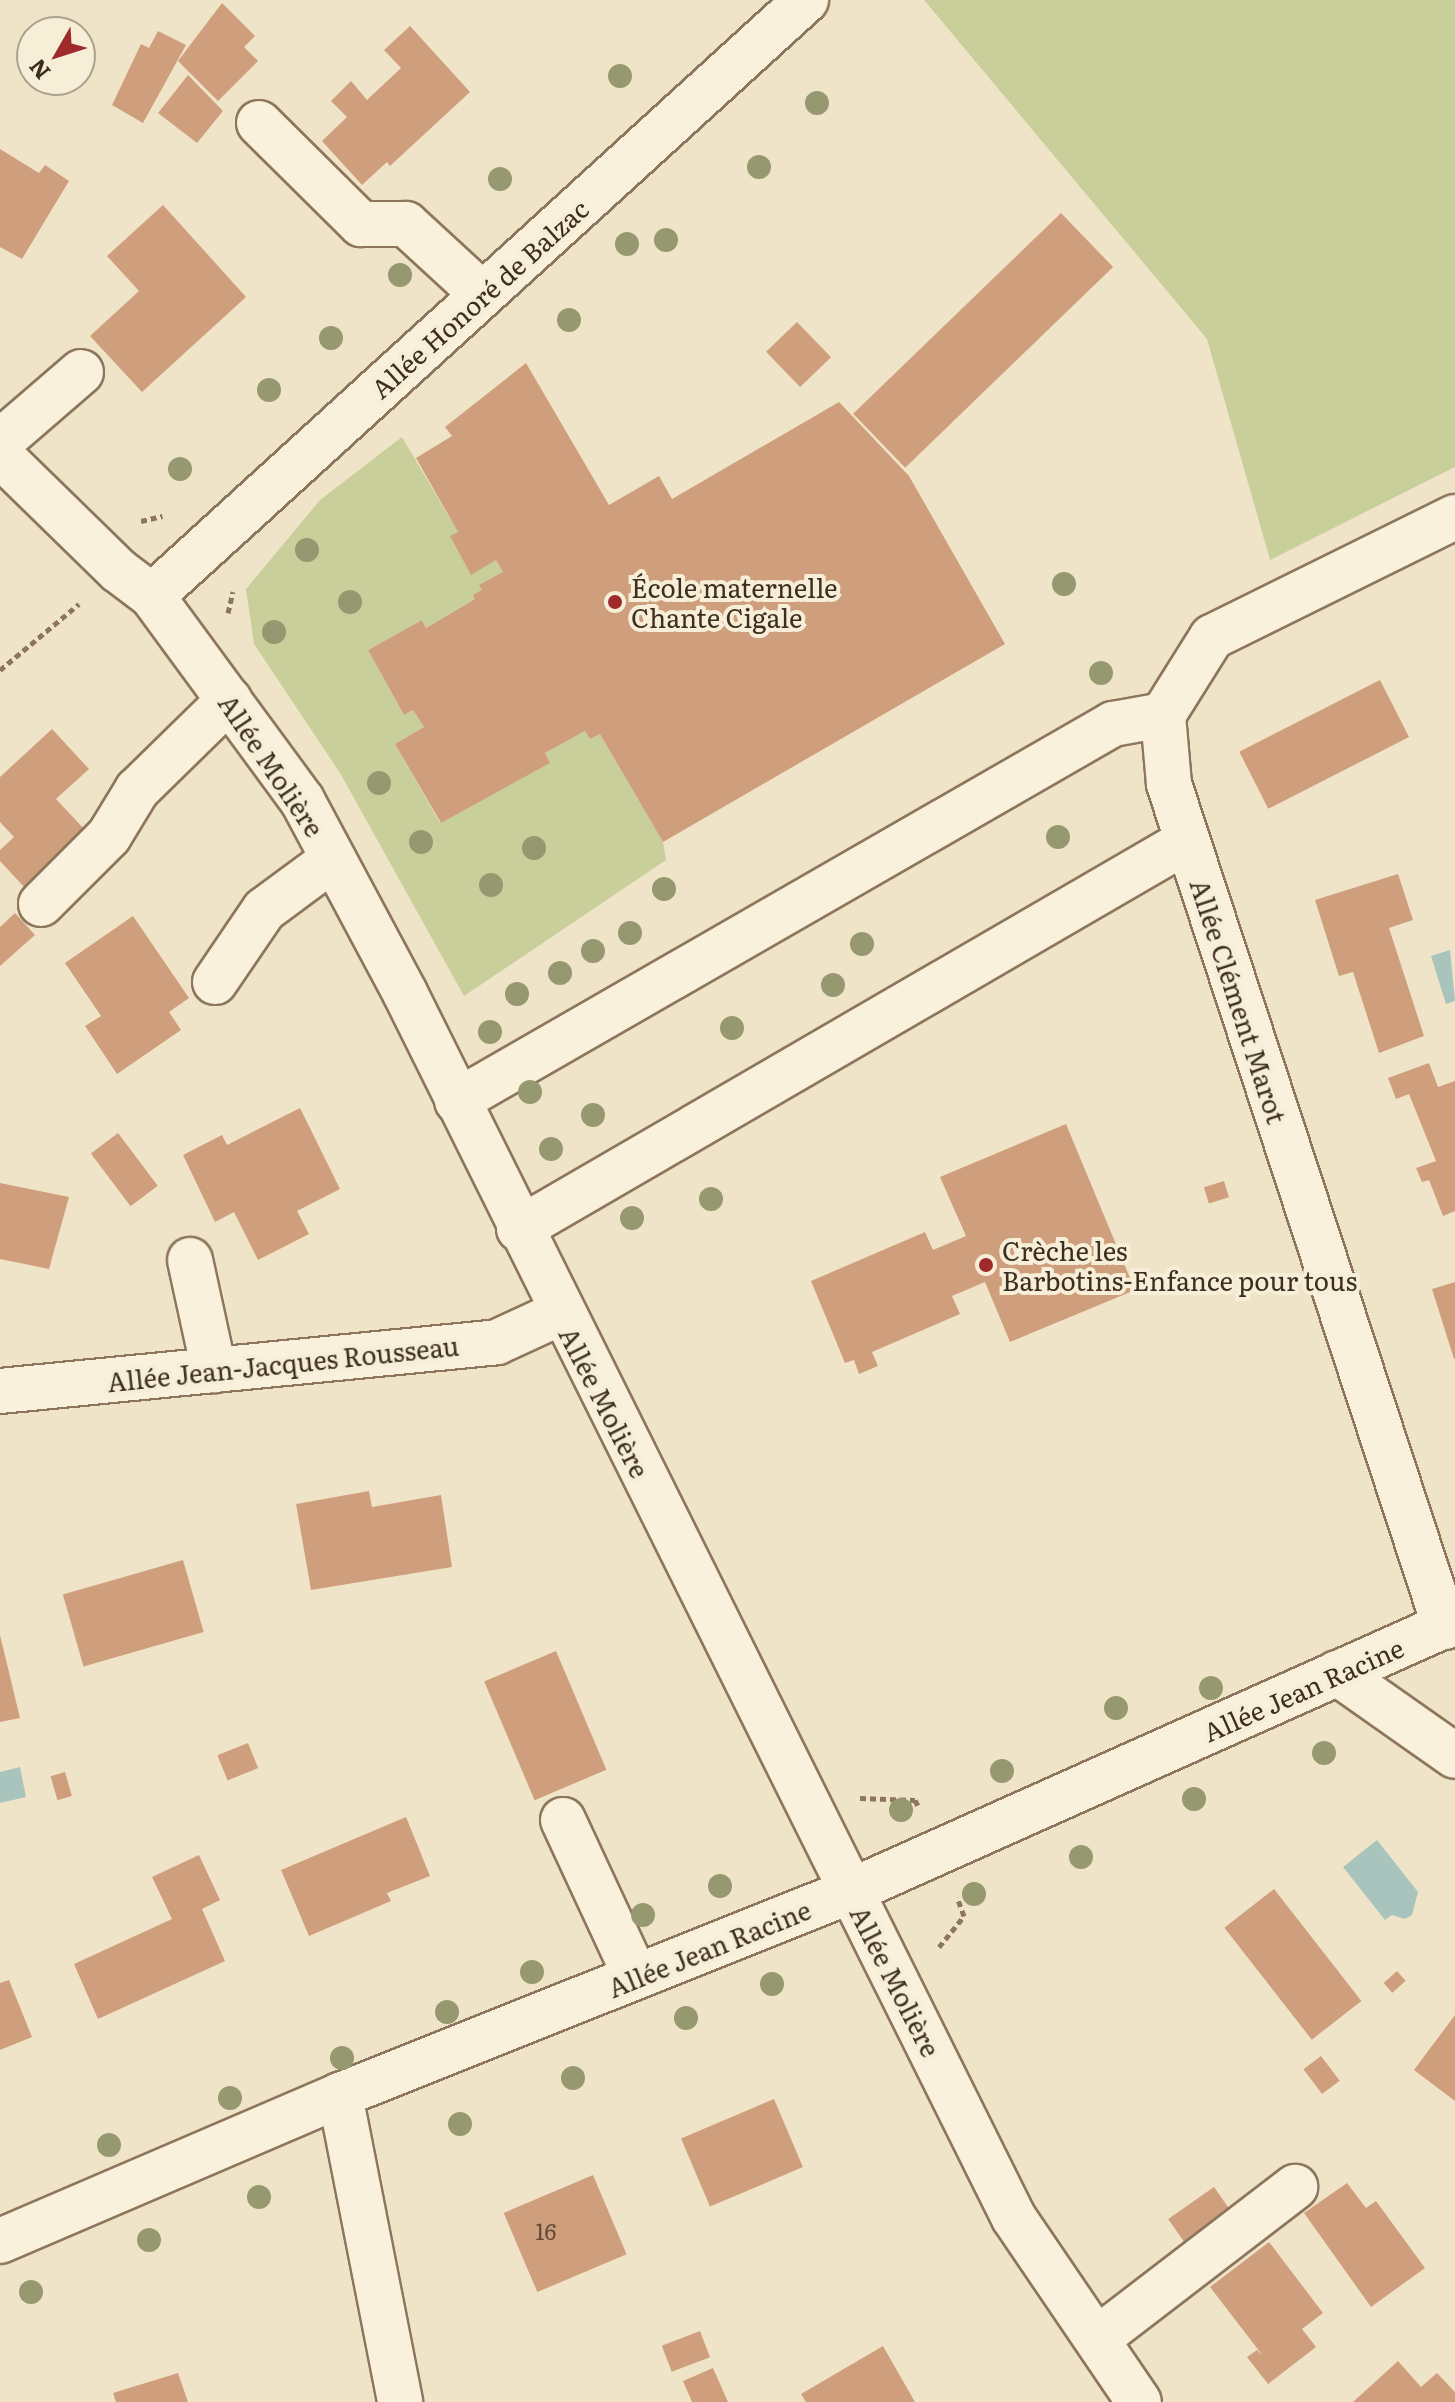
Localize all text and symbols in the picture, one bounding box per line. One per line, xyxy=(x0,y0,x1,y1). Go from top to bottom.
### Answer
north arrow xyxy=(16,16,96,96)
text: N xyxy=(20,53,57,88)
street label: Allée Honoré de Balzac xyxy=(364,192,594,404)
place label: École maternelle Chante Cigale xyxy=(631,571,838,632)
marker: École maternelle Chante Cigale xyxy=(606,593,624,611)
street label: Allée Molière xyxy=(213,688,331,842)
street label: Allée Clément Marot xyxy=(1185,875,1293,1127)
place label: Crèche les Barbotins-Enfance pour tous xyxy=(1002,1234,1357,1296)
marker: Crèche les Barbotins-Enfance pour tous xyxy=(977,1256,995,1274)
street label: Allée Molière xyxy=(554,1321,656,1483)
street label: Allée Jean-Jacques Rousseau xyxy=(106,1329,460,1397)
street label: Allée Jean Racine xyxy=(1198,1631,1408,1747)
street label: Allée Jean Racine xyxy=(603,1893,815,2003)
street label: Allée Molière xyxy=(845,1900,947,2062)
house number: 16 xyxy=(536,2218,556,2244)

